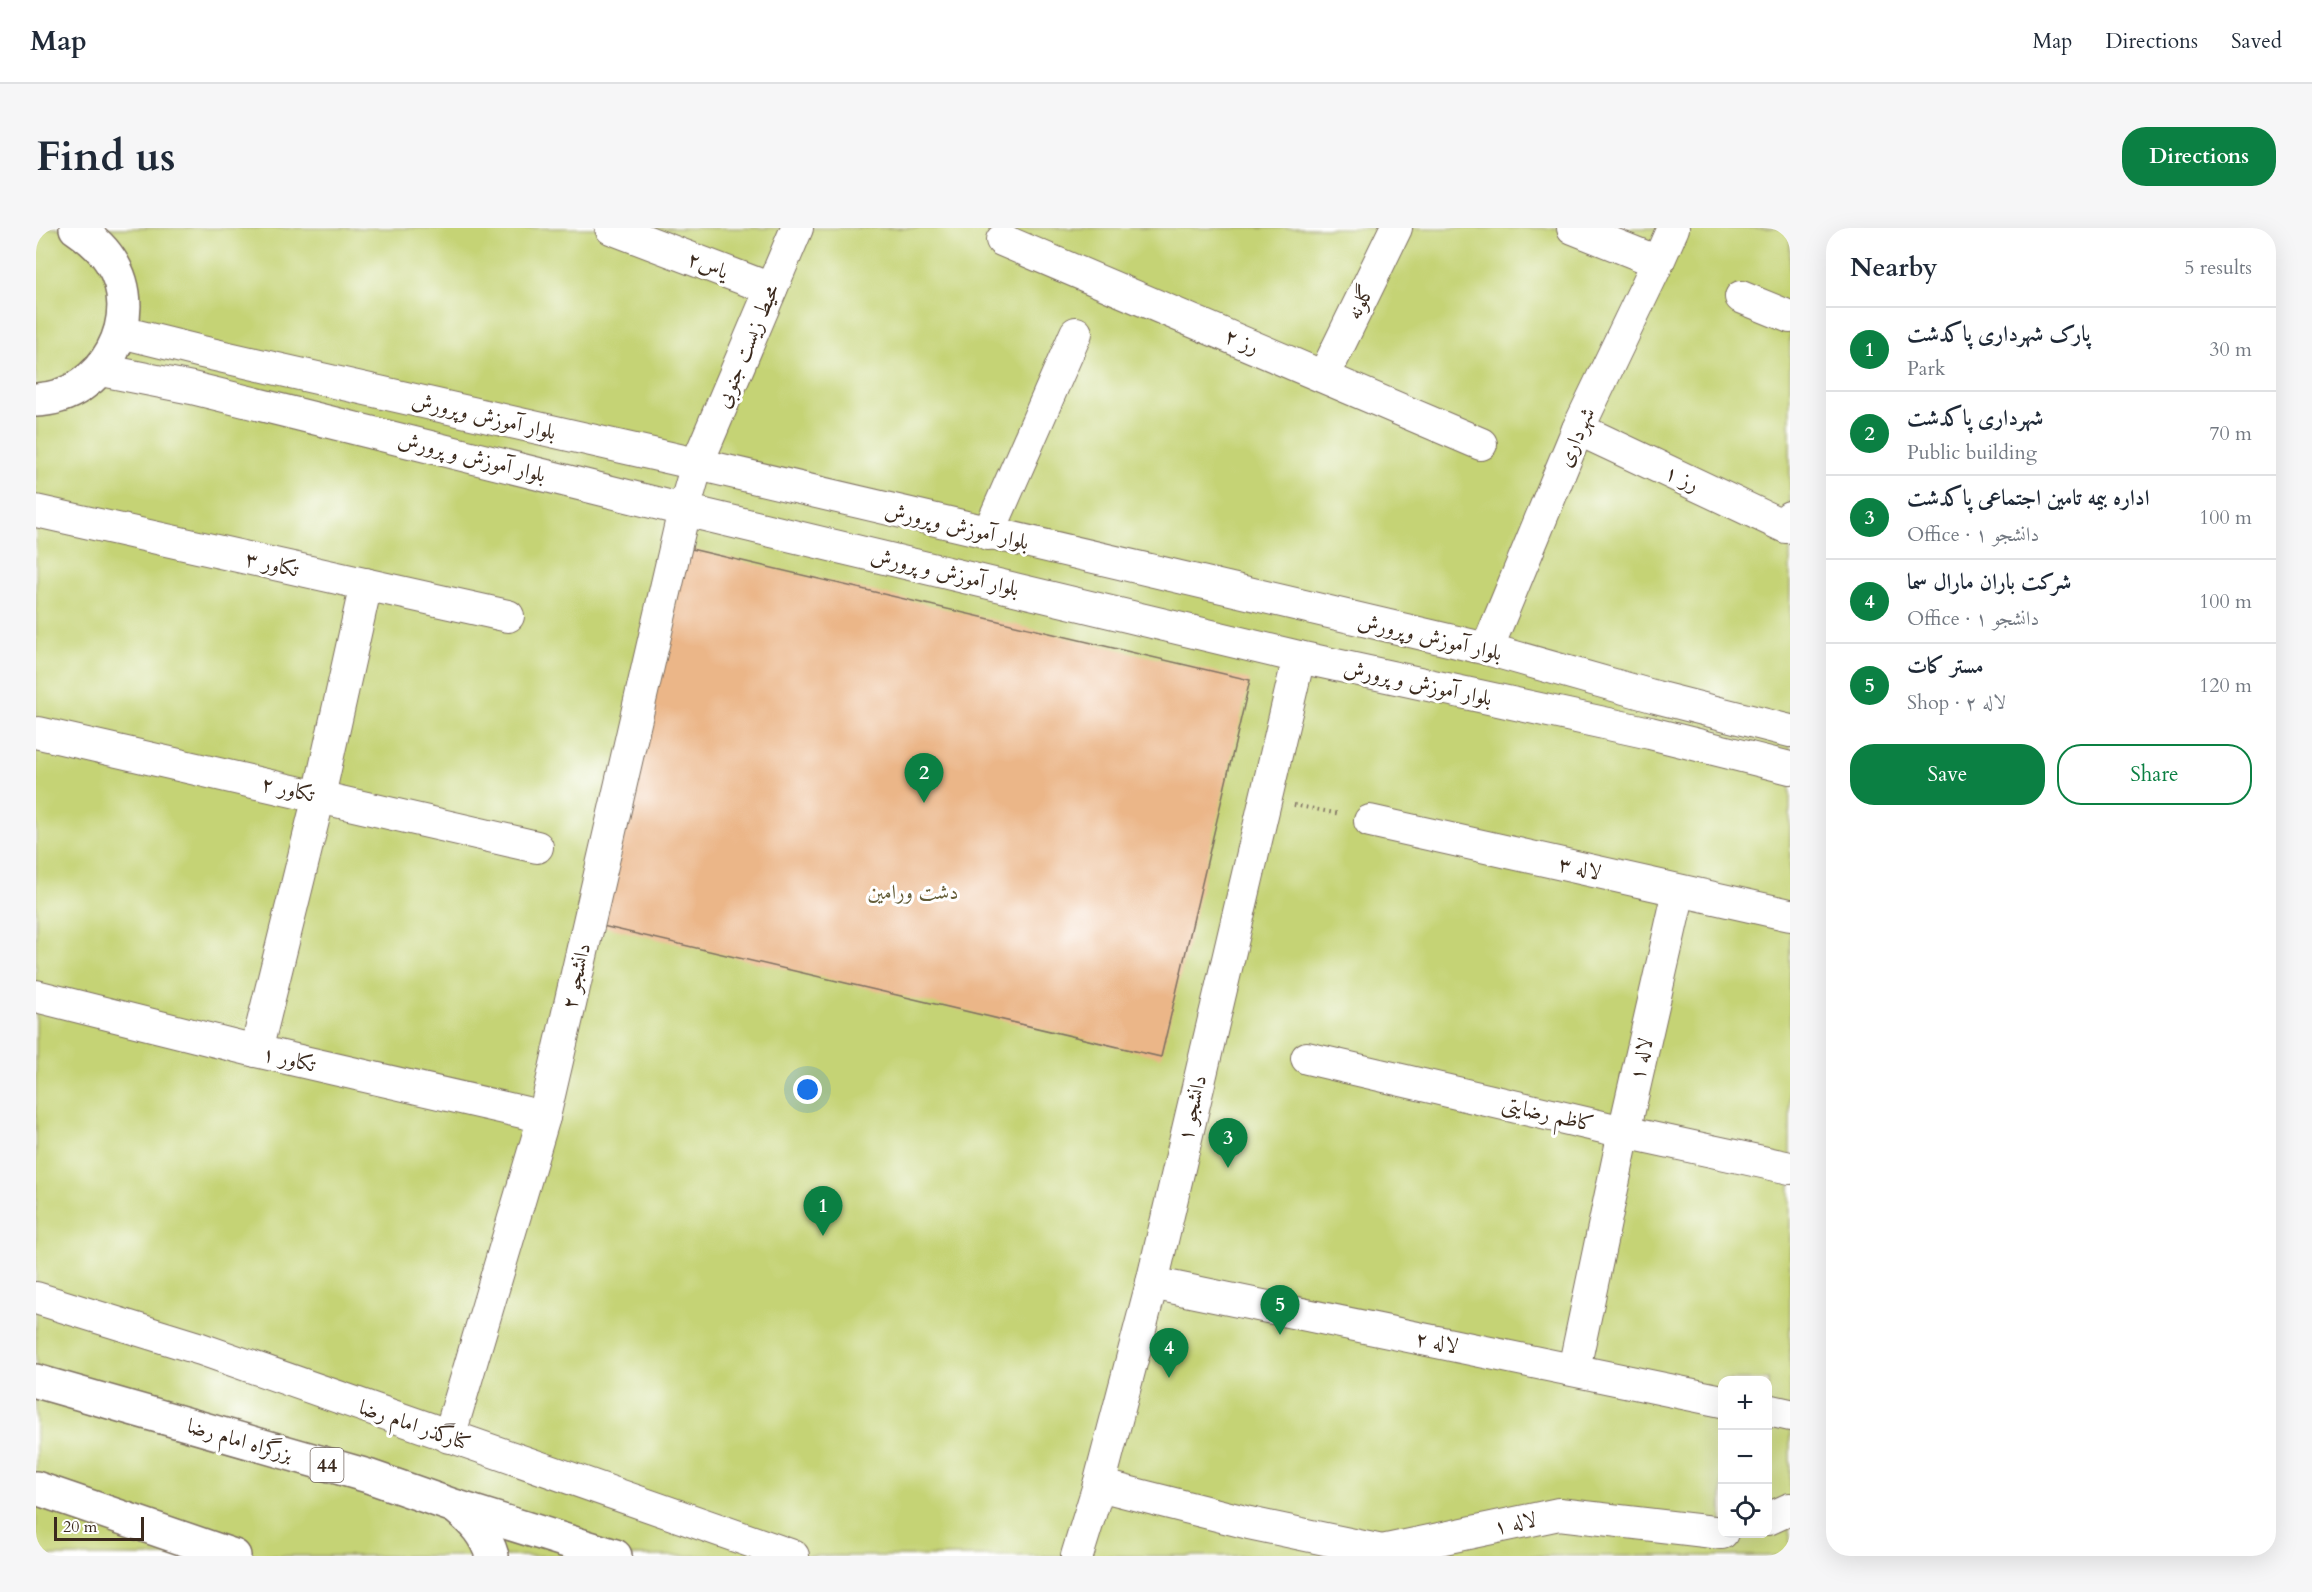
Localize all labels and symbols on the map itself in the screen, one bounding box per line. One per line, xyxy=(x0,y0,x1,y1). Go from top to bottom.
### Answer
street label: یاس۲ xyxy=(683,244,734,287)
street label: محیط زیست جنوبی xyxy=(708,280,787,413)
street label: گلونه xyxy=(1340,280,1381,325)
street label: رز ۲ xyxy=(1220,321,1263,362)
street label: بلوار آموزش وپرورش xyxy=(409,386,559,447)
street label: شهرداری xyxy=(1550,403,1602,472)
street label: بلوار آموزش و پرورش xyxy=(395,425,549,490)
street label: رز ۱ xyxy=(1660,458,1704,499)
street label: بلوار آموزش وپرورش xyxy=(882,496,1032,557)
street label: بلوار آموزش و پرورش xyxy=(868,541,1022,604)
street label: تکاور ۳ xyxy=(242,544,302,585)
street label: بلوار آموزش وپرورش xyxy=(1355,607,1505,668)
street label: بلوار آموزش و پرورش xyxy=(1341,654,1495,713)
pin: 2 xyxy=(904,754,944,803)
street label: تکاور ۲ xyxy=(258,769,318,810)
street label: لاله ۳ xyxy=(1556,850,1604,887)
park label: دشت ورامین xyxy=(867,878,959,907)
street label: دانشجو ۲ xyxy=(555,940,598,1012)
street label: لاله ۱ xyxy=(1623,1035,1660,1083)
street label: تکاور ۱ xyxy=(259,1039,319,1080)
street label: دانشجو ۱ xyxy=(1171,1072,1214,1144)
your location xyxy=(793,1075,822,1104)
street label: کاظم رضایتی xyxy=(1498,1090,1597,1144)
pin: 3 xyxy=(1208,1118,1248,1168)
pin: 1 xyxy=(804,1186,842,1236)
pin: 5 xyxy=(1260,1286,1300,1335)
street label: لاله ۲ xyxy=(1413,1324,1461,1361)
pin: 4 xyxy=(1150,1328,1188,1378)
street label: کنارگذر امام رضا xyxy=(354,1392,475,1461)
street label: بزرگراه امام رضا xyxy=(183,1412,296,1472)
road number: 44 xyxy=(310,1448,344,1482)
street label: لاله ۱ xyxy=(1491,1505,1539,1542)
scale bar xyxy=(54,1514,144,1542)

